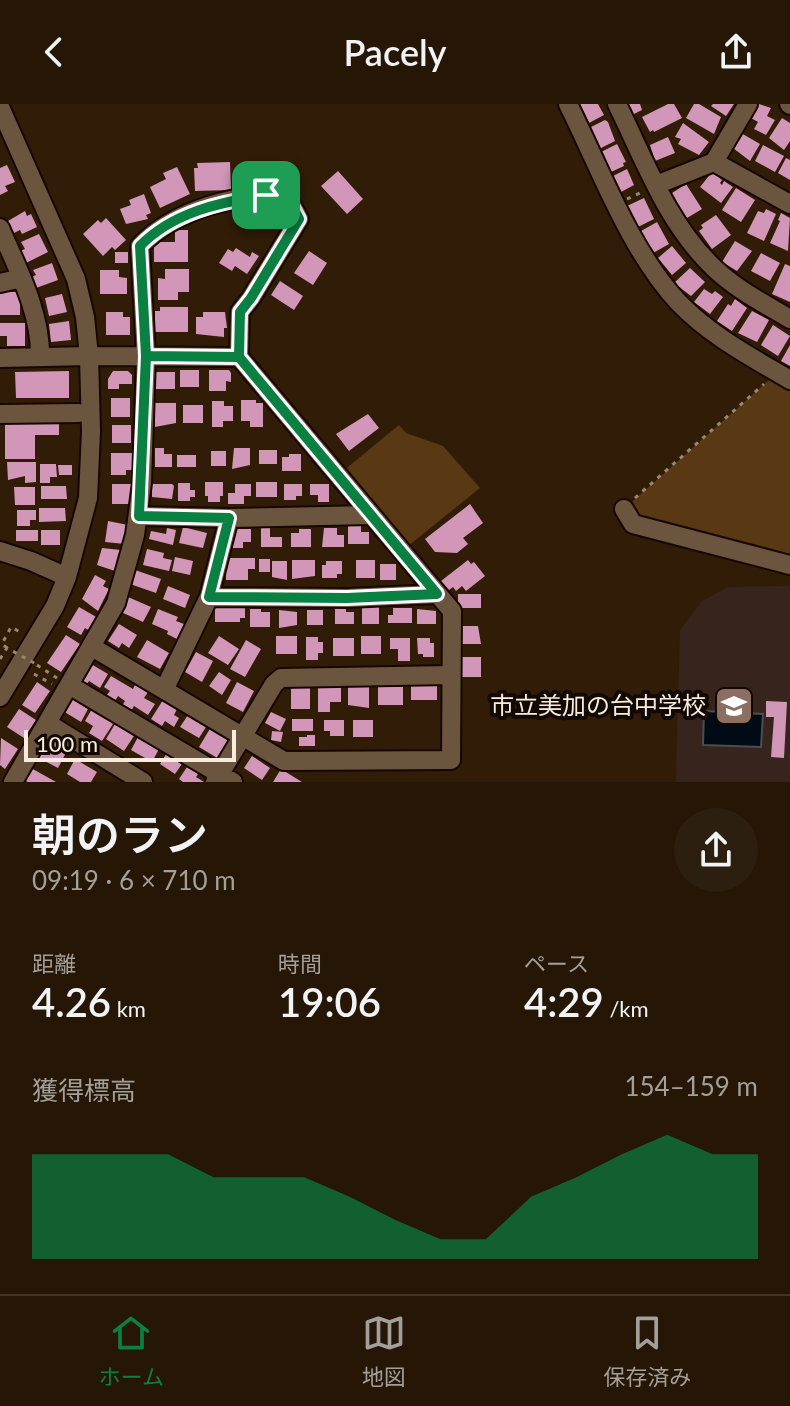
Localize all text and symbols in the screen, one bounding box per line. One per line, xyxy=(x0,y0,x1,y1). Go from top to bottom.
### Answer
icon: back xyxy=(32,30,76,74)
text: Pacely xyxy=(343,30,447,74)
icon: share xyxy=(714,30,758,74)
pin xyxy=(232,161,300,229)
icon: arrive xyxy=(244,173,288,217)
school or university icon: 市立美加の台中学校 xyxy=(713,685,755,727)
place label: 市立美加の台中学校 xyxy=(490,690,706,719)
scale bar xyxy=(24,726,236,762)
text: 100 m xyxy=(36,730,98,757)
text: 朝のラン xyxy=(32,808,208,860)
button: share xyxy=(674,808,758,892)
text: 09:19 · 6 × 710 m xyxy=(32,864,236,896)
text: 距離 xyxy=(32,950,76,977)
text: 時間 xyxy=(278,950,322,977)
text: ペース xyxy=(524,950,589,977)
text: 4.26 xyxy=(32,978,111,1026)
text: 19:06 xyxy=(278,978,381,1026)
text: 4:29 xyxy=(524,978,604,1026)
text: km xyxy=(111,995,146,1022)
text: /km xyxy=(604,995,649,1022)
text: 154–159 m xyxy=(624,1070,758,1102)
text: 獲得標高 xyxy=(32,1074,136,1106)
tab: ホーム xyxy=(99,1311,164,1391)
tab: 地図 xyxy=(362,1311,406,1391)
tab: 保存済み xyxy=(603,1311,691,1391)

